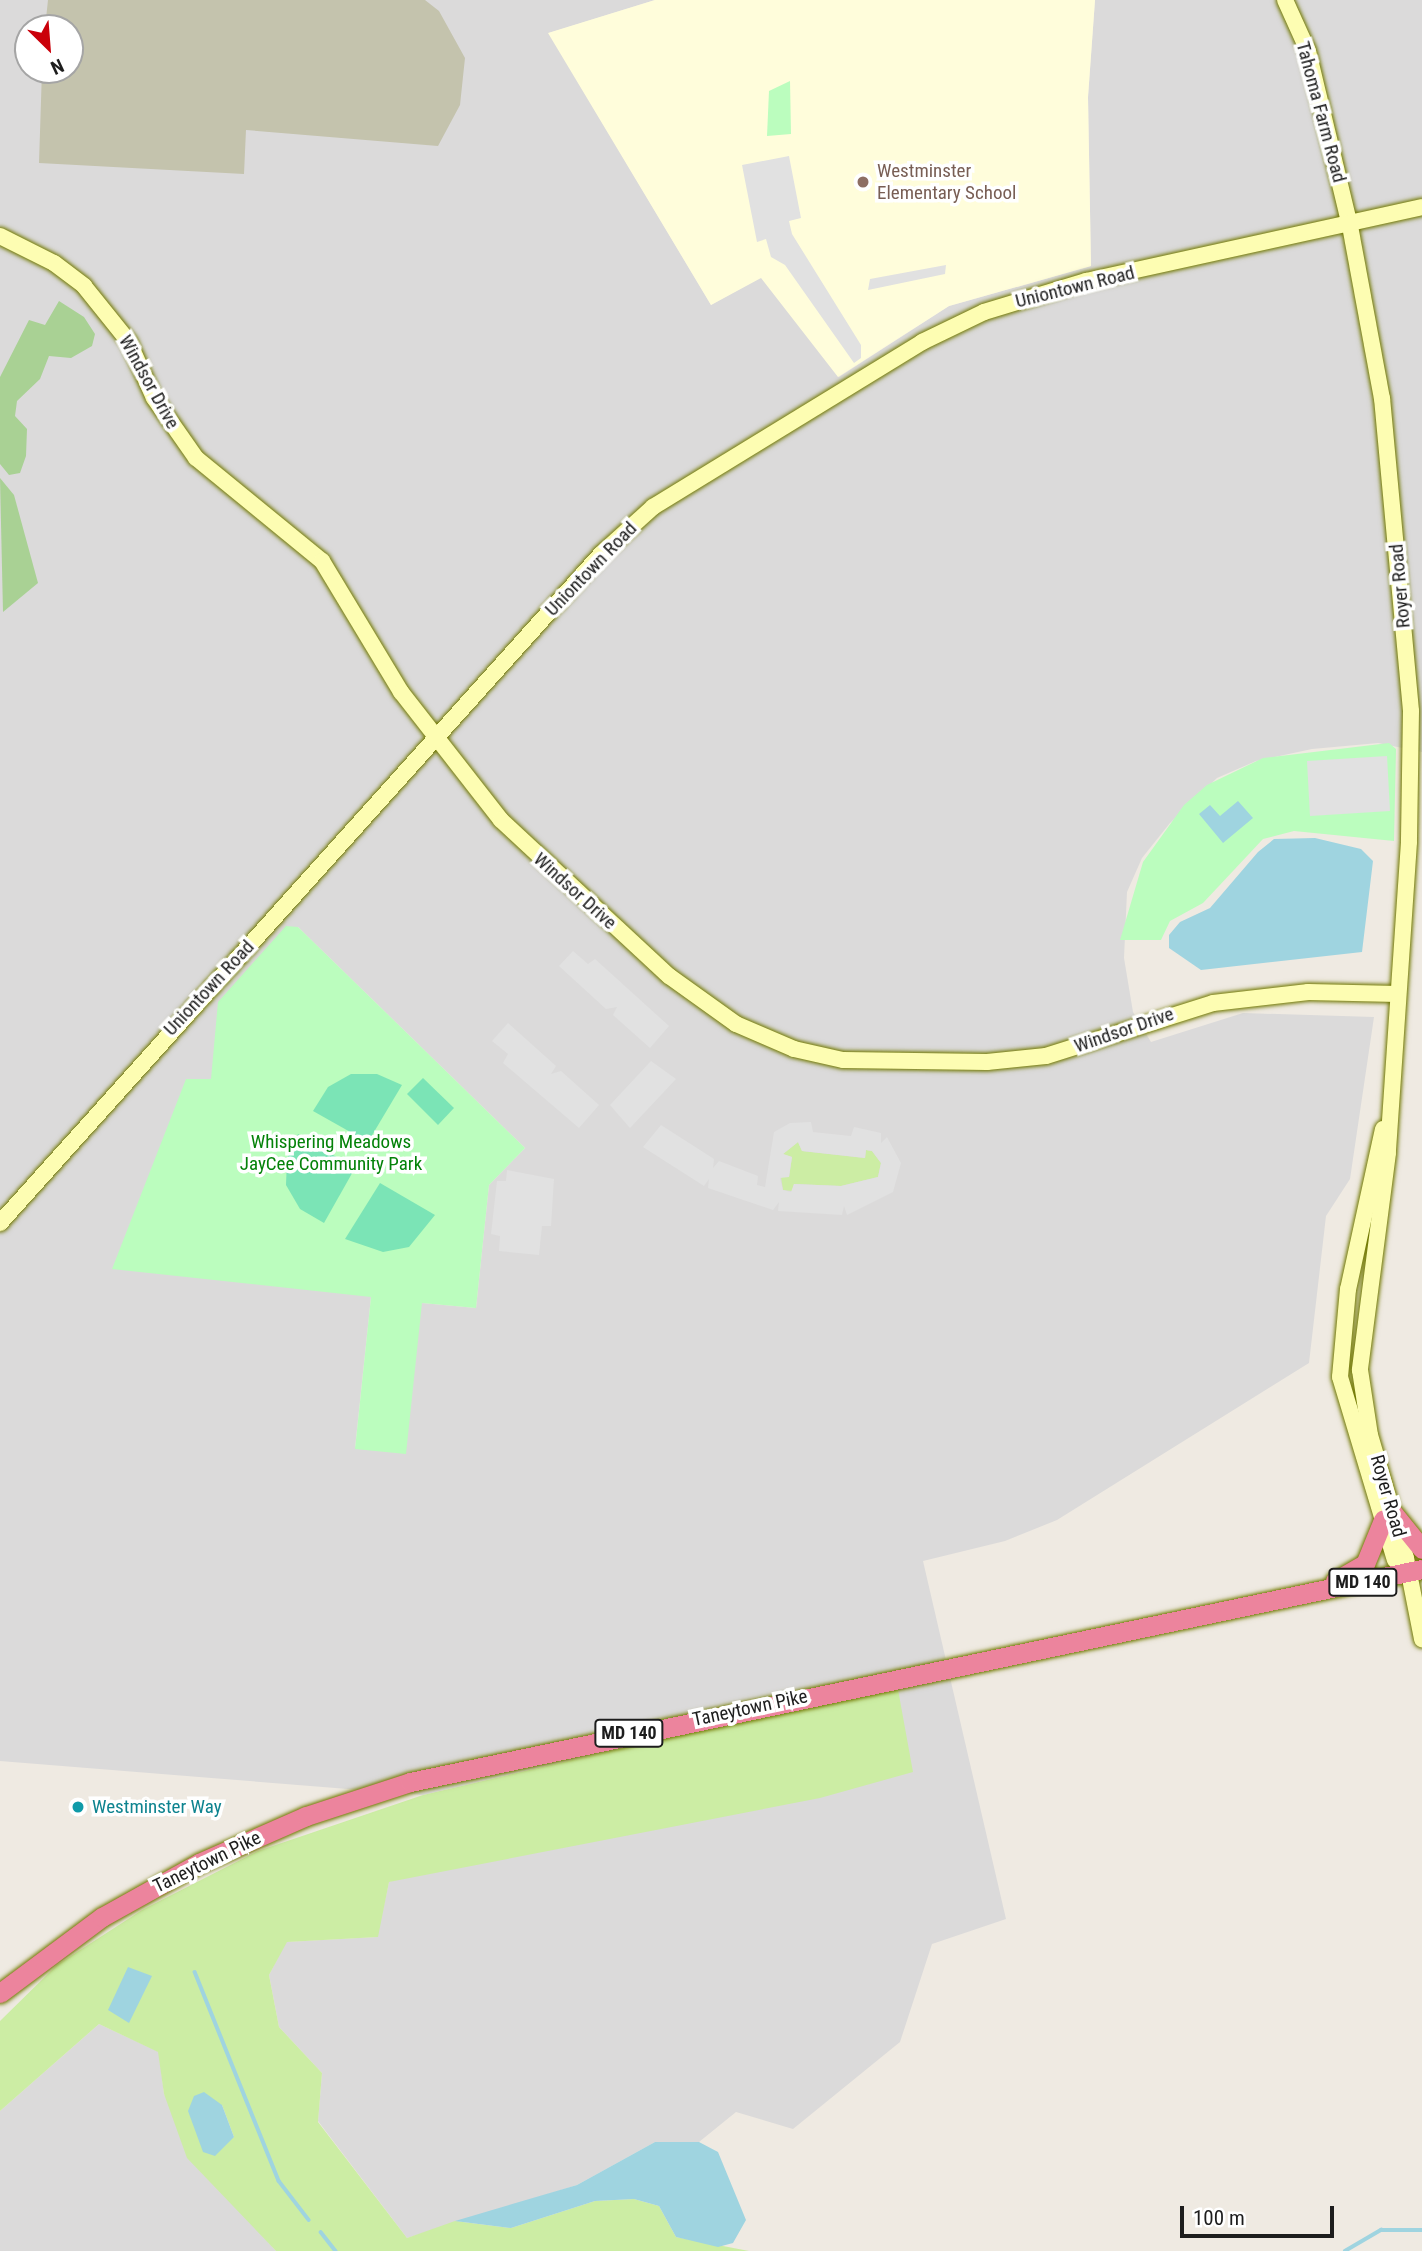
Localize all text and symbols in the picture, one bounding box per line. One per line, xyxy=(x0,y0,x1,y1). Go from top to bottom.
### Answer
north arrow xyxy=(14,14,84,84)
street label: Tahoma Farm Road xyxy=(1291,39,1351,185)
text: N xyxy=(47,54,67,80)
place label: Westminster Elementary School xyxy=(877,160,1016,204)
marker: Westminster Elementary School xyxy=(855,174,871,190)
street label: Uniontown Road xyxy=(1013,261,1137,313)
street label: Windsor Drive xyxy=(114,331,184,433)
street label: Uniontown Road xyxy=(540,517,642,621)
street label: Royer Road xyxy=(1385,543,1415,629)
street label: Windsor Drive xyxy=(529,848,621,934)
street label: Uniontown Road xyxy=(159,936,259,1040)
street label: Windsor Drive xyxy=(1071,1002,1177,1058)
park label: Whispering Meadows JayCee Community Park xyxy=(240,1131,422,1175)
street label: Royer Road xyxy=(1365,1452,1411,1540)
road number: MD 140 xyxy=(1328,1568,1398,1596)
street label: Taneytown Pike xyxy=(690,1685,810,1731)
road number: MD 140 xyxy=(594,1718,664,1748)
place label: Westminster Way xyxy=(92,1796,222,1818)
marker: Westminster Way xyxy=(70,1799,86,1815)
street label: Taneytown Pike xyxy=(149,1826,265,1898)
scale bar xyxy=(1184,2192,1338,2236)
text: 100 m xyxy=(1193,2206,1245,2230)

